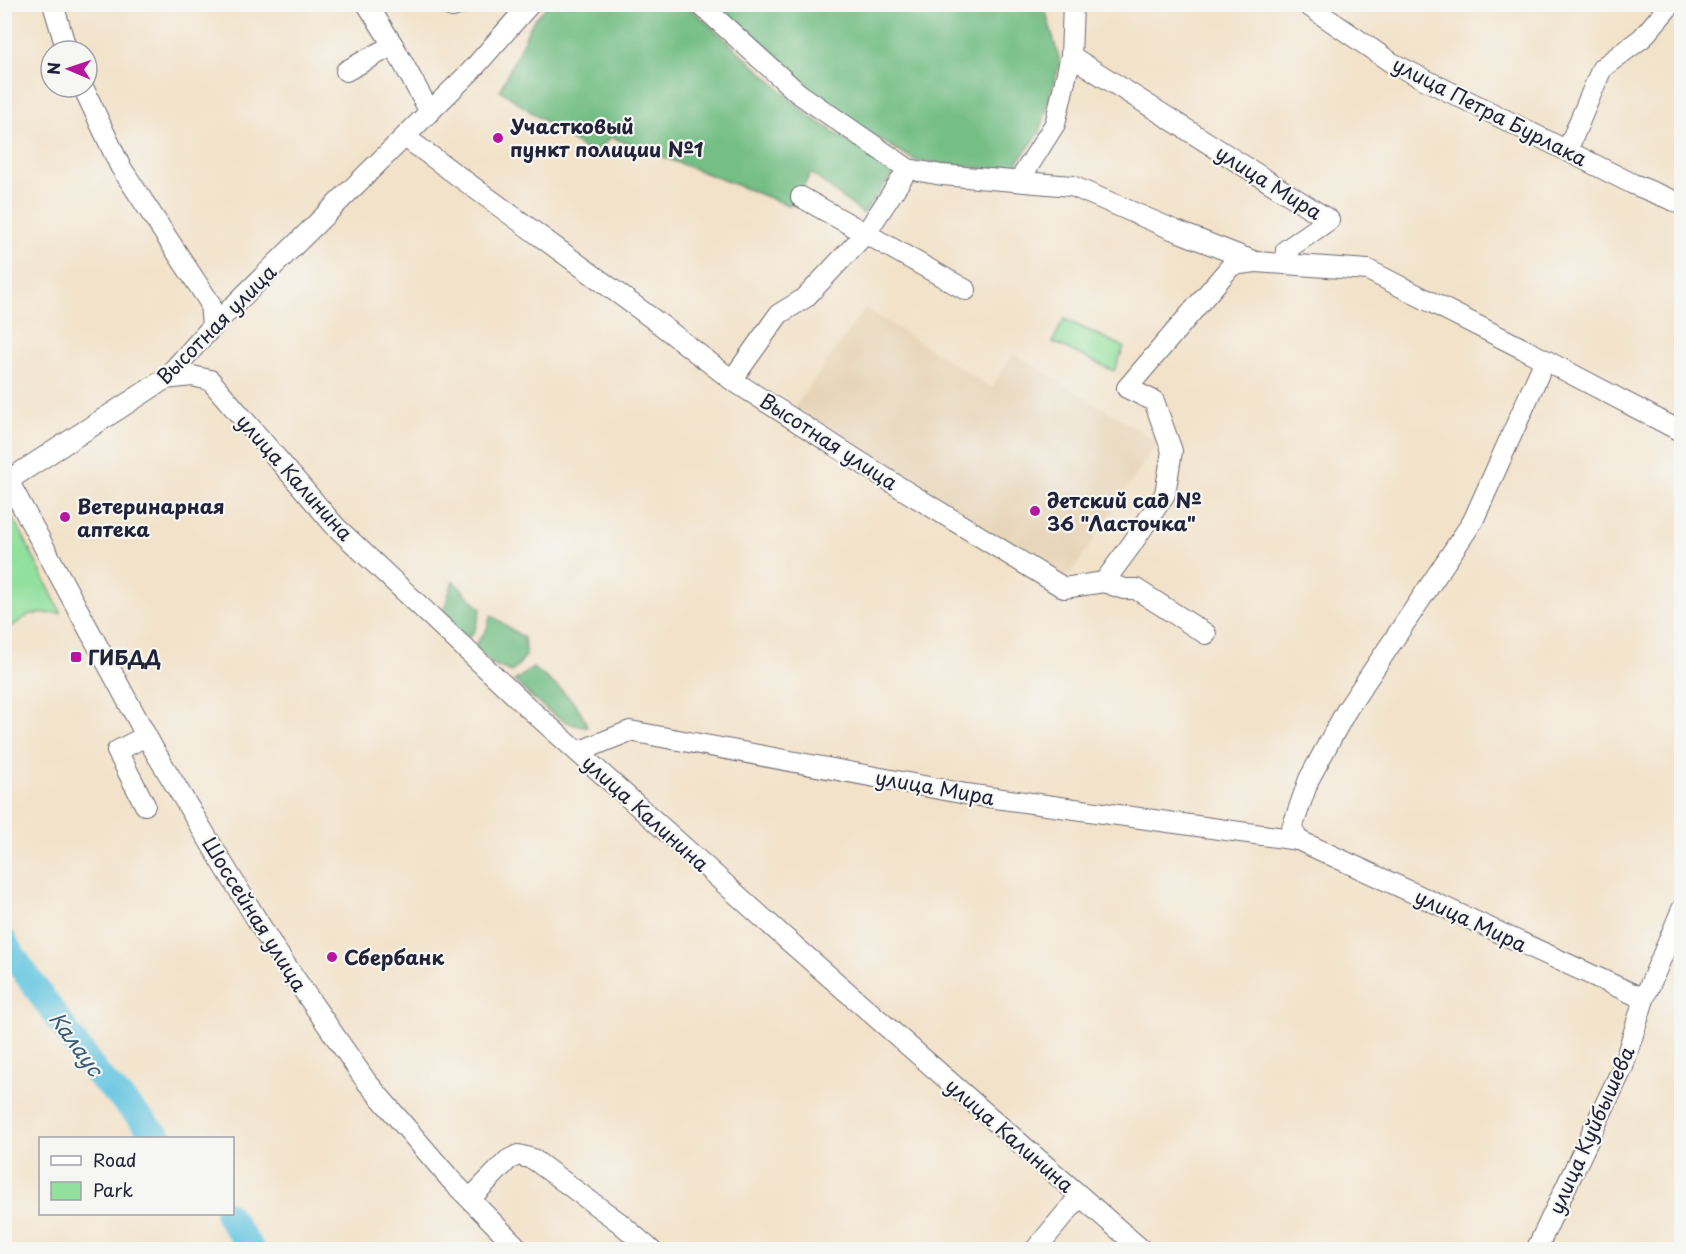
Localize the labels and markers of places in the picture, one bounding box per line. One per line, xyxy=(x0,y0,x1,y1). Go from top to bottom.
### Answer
place label: Участковый пункт полиции №1 xyxy=(510,111,704,164)
marker: Участковый пункт полиции №1 xyxy=(491,131,505,145)
place label: детский сад № 36 "Ласточка" xyxy=(1047,485,1202,538)
place label: Ветеринарная аптека xyxy=(77,491,225,544)
marker: детский сад № 36 "Ласточка" xyxy=(1028,504,1042,518)
marker: Ветеринарная аптека xyxy=(58,510,72,524)
place label: ГИБДД xyxy=(88,642,161,672)
marker: ГИБДД xyxy=(69,650,83,664)
place label: Сбербанк xyxy=(344,942,445,972)
marker: Сбербанк xyxy=(325,950,339,964)

